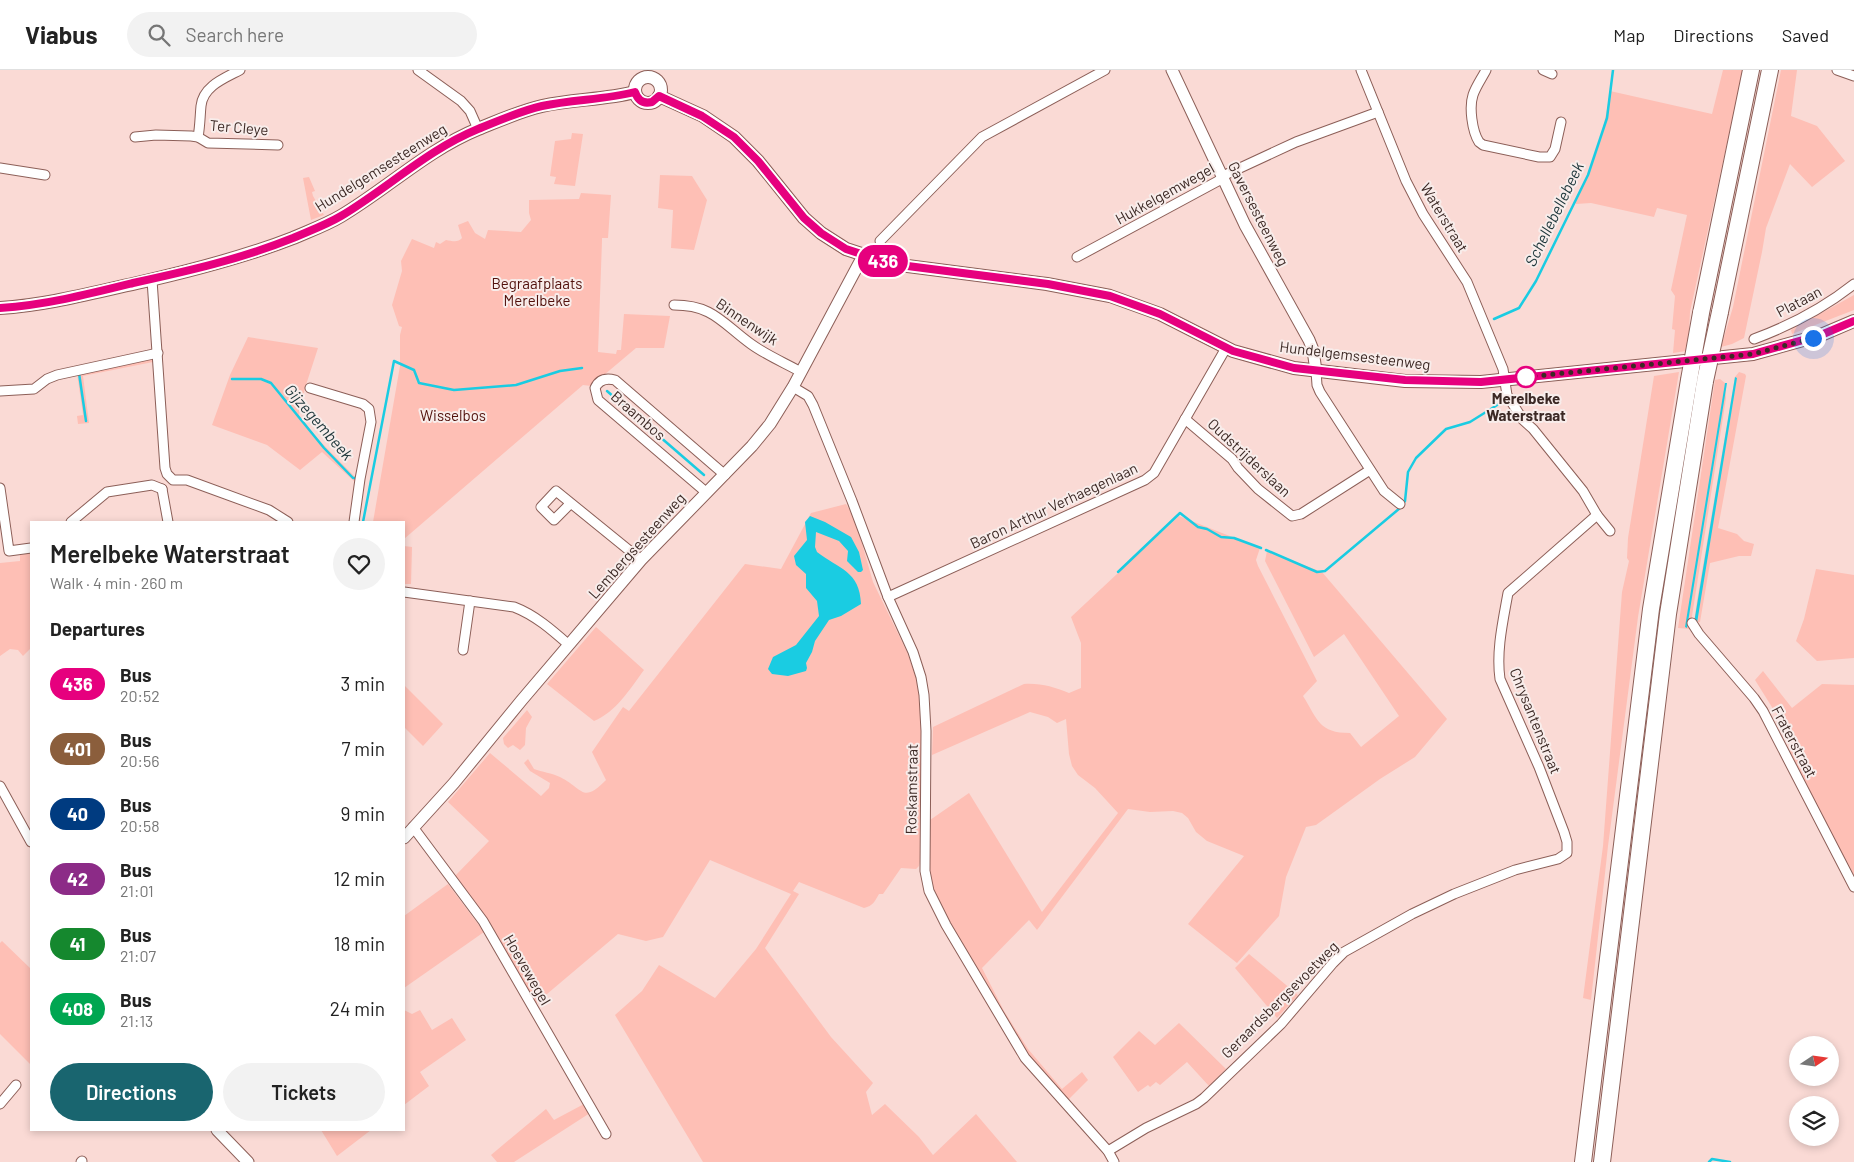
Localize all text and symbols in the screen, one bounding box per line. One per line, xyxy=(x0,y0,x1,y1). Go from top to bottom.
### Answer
search box xyxy=(127,12,477,57)
text: Viabus xyxy=(25,20,97,49)
icon: search xyxy=(145,21,173,49)
text: Search here xyxy=(185,23,284,46)
text: Map xyxy=(1613,24,1645,46)
text: Directions xyxy=(1673,24,1754,46)
text: Saved xyxy=(1782,24,1829,46)
street label: Ter Cleye xyxy=(209,115,269,139)
street label: Hundelgemsesteenweg xyxy=(311,119,450,215)
street label: Gaversesteenweg xyxy=(1225,158,1293,269)
water label: Schellebellebeek xyxy=(1520,158,1587,269)
street label: Hukkelgemwegel xyxy=(1112,159,1217,228)
street label: Waterstraat xyxy=(1417,180,1473,255)
line badge: 436 xyxy=(854,245,912,277)
text: 436 xyxy=(868,250,898,272)
park label: Begraafplaats Merelbeke xyxy=(491,274,583,309)
street label: Plataan xyxy=(1773,282,1824,321)
street label: Binnenwijk xyxy=(713,294,782,349)
your location xyxy=(1801,326,1826,351)
street label: Hundelgemsesteenweg xyxy=(1279,337,1432,373)
marker: Merelbeke Waterstraat xyxy=(1515,366,1537,388)
water label: Gijzegembeek xyxy=(281,380,358,464)
street label: Braambos xyxy=(608,387,669,444)
place label: Merelbeke Waterstraat xyxy=(1486,389,1566,424)
park label: Wisselbos xyxy=(420,406,486,424)
street label: Oudstrijderslaan xyxy=(1204,414,1295,500)
street label: Baron Arthur Verhaegenlaan xyxy=(967,458,1140,552)
street label: Lembergsesteenweg xyxy=(584,489,689,602)
button: heart xyxy=(333,538,385,590)
text: Merelbeke Waterstraat xyxy=(50,539,290,568)
text: Walk · 4 min · 260 m xyxy=(50,573,183,592)
text: Departures xyxy=(50,617,145,640)
text: Bus xyxy=(120,663,152,686)
street label: Chrysantenstraat xyxy=(1506,665,1565,776)
text: 3 min xyxy=(341,672,385,695)
text: 436 xyxy=(62,673,93,695)
text: 20:52 xyxy=(120,686,160,705)
street label: Fraterstraat xyxy=(1768,702,1821,781)
text: Bus xyxy=(120,728,152,751)
text: 7 min xyxy=(341,737,385,760)
text: 401 xyxy=(64,738,91,760)
street label: Roskamstraat xyxy=(901,743,921,835)
text: 20:56 xyxy=(120,751,160,770)
text: Bus xyxy=(120,793,152,816)
text: 9 min xyxy=(341,802,385,825)
text: 40 xyxy=(67,803,88,825)
text: 20:58 xyxy=(120,816,160,835)
text: Bus xyxy=(120,858,152,881)
text: 12 min xyxy=(334,867,385,890)
text: 42 xyxy=(67,868,88,890)
text: 21:01 xyxy=(120,881,154,900)
text: Bus xyxy=(120,923,152,946)
street label: Hoevewegel xyxy=(500,931,555,1008)
text: 18 min xyxy=(334,932,385,955)
text: 41 xyxy=(70,933,85,955)
street label: Geraardsbergsevoetweg xyxy=(1217,937,1342,1062)
text: 21:07 xyxy=(120,946,156,965)
text: Bus xyxy=(120,988,152,1011)
text: 24 min xyxy=(330,997,385,1020)
text: 408 xyxy=(62,998,93,1020)
text: 21:13 xyxy=(120,1011,153,1030)
north arrow xyxy=(1789,1036,1839,1086)
map controls xyxy=(1789,1036,1839,1146)
button: Directions xyxy=(50,1063,213,1121)
button: Tickets xyxy=(223,1063,385,1121)
button: layers xyxy=(1789,1096,1839,1146)

